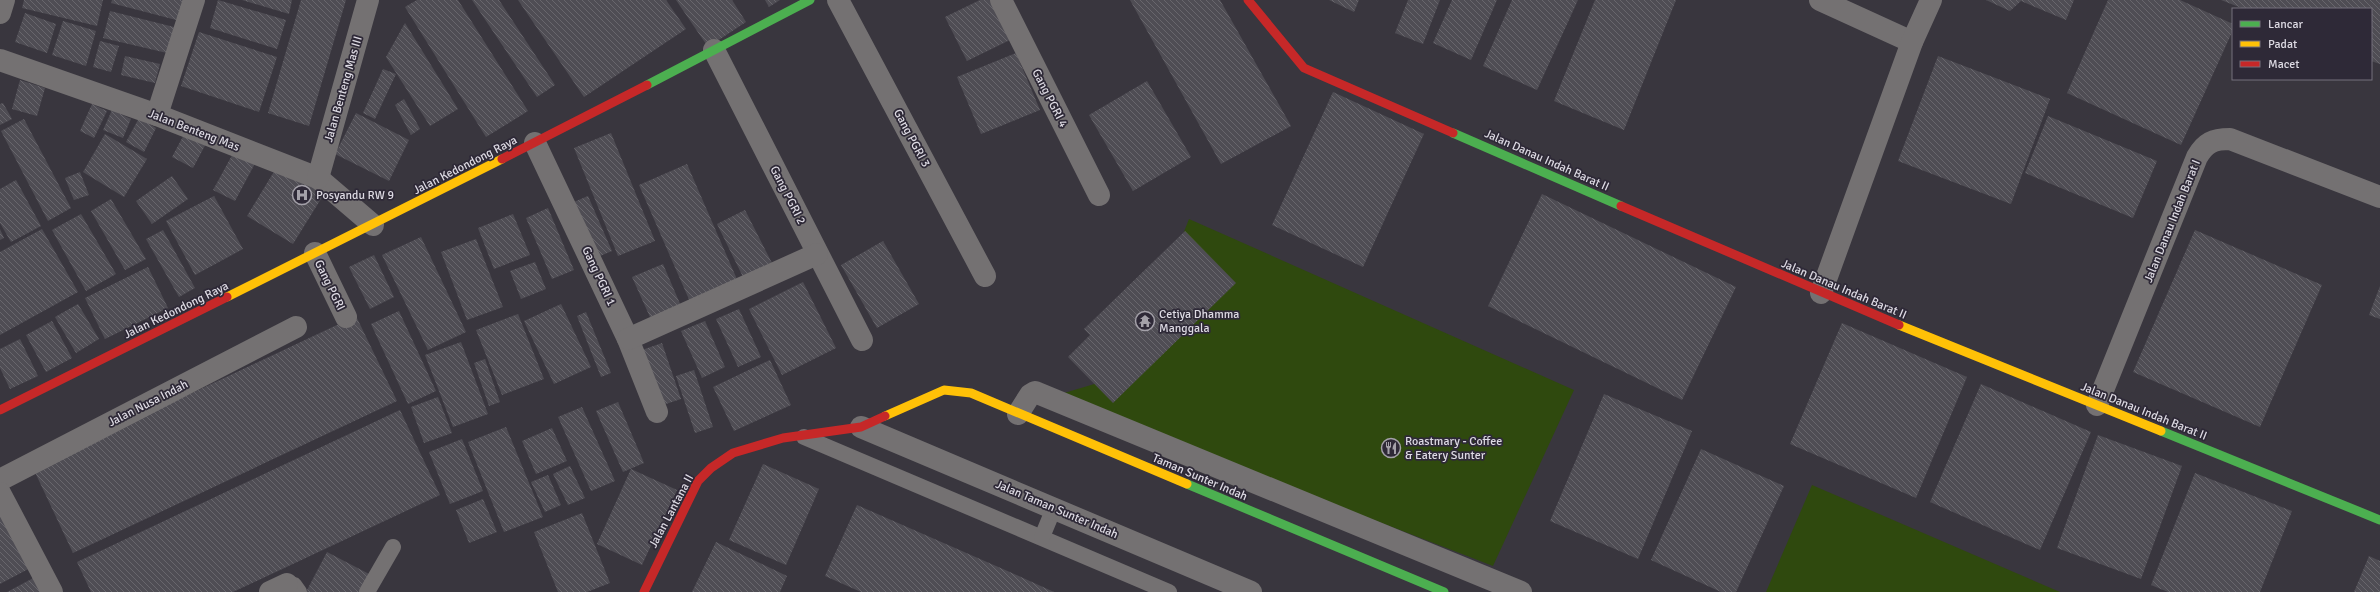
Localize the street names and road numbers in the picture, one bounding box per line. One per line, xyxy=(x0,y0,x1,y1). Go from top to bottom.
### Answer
street label: Jalan Benteng Mas III xyxy=(321,34,366,144)
street label: Gang PGRI 4 xyxy=(1028,66,1071,130)
street label: Jalan Benteng Mas xyxy=(146,106,242,155)
street label: Gang PGRI 3 xyxy=(890,107,933,170)
street label: Jalan Danau Indah Barat II xyxy=(1482,126,1611,195)
street label: Jalan Kedondong Raya xyxy=(411,133,520,198)
street label: Jalan Danau Indah Barat I xyxy=(2141,158,2204,285)
street label: Gang PGRI 2 xyxy=(766,163,809,227)
street label: Gang PGRI 1 xyxy=(578,244,619,308)
street label: Jalan Danau Indah Barat II xyxy=(1779,256,1909,323)
street label: Gang PGRI xyxy=(311,257,348,313)
street label: Jalan Kedondong Raya xyxy=(121,279,231,342)
street label: Jalan Nusa Indah xyxy=(106,377,191,430)
street label: Jalan Danau Indah Barat II xyxy=(2079,379,2209,444)
street label: Taman Sunter Indah xyxy=(1150,451,1250,504)
street label: Jalan Lantana II xyxy=(646,472,697,551)
street label: Jalan Taman Sunter Indah xyxy=(993,477,1120,542)

